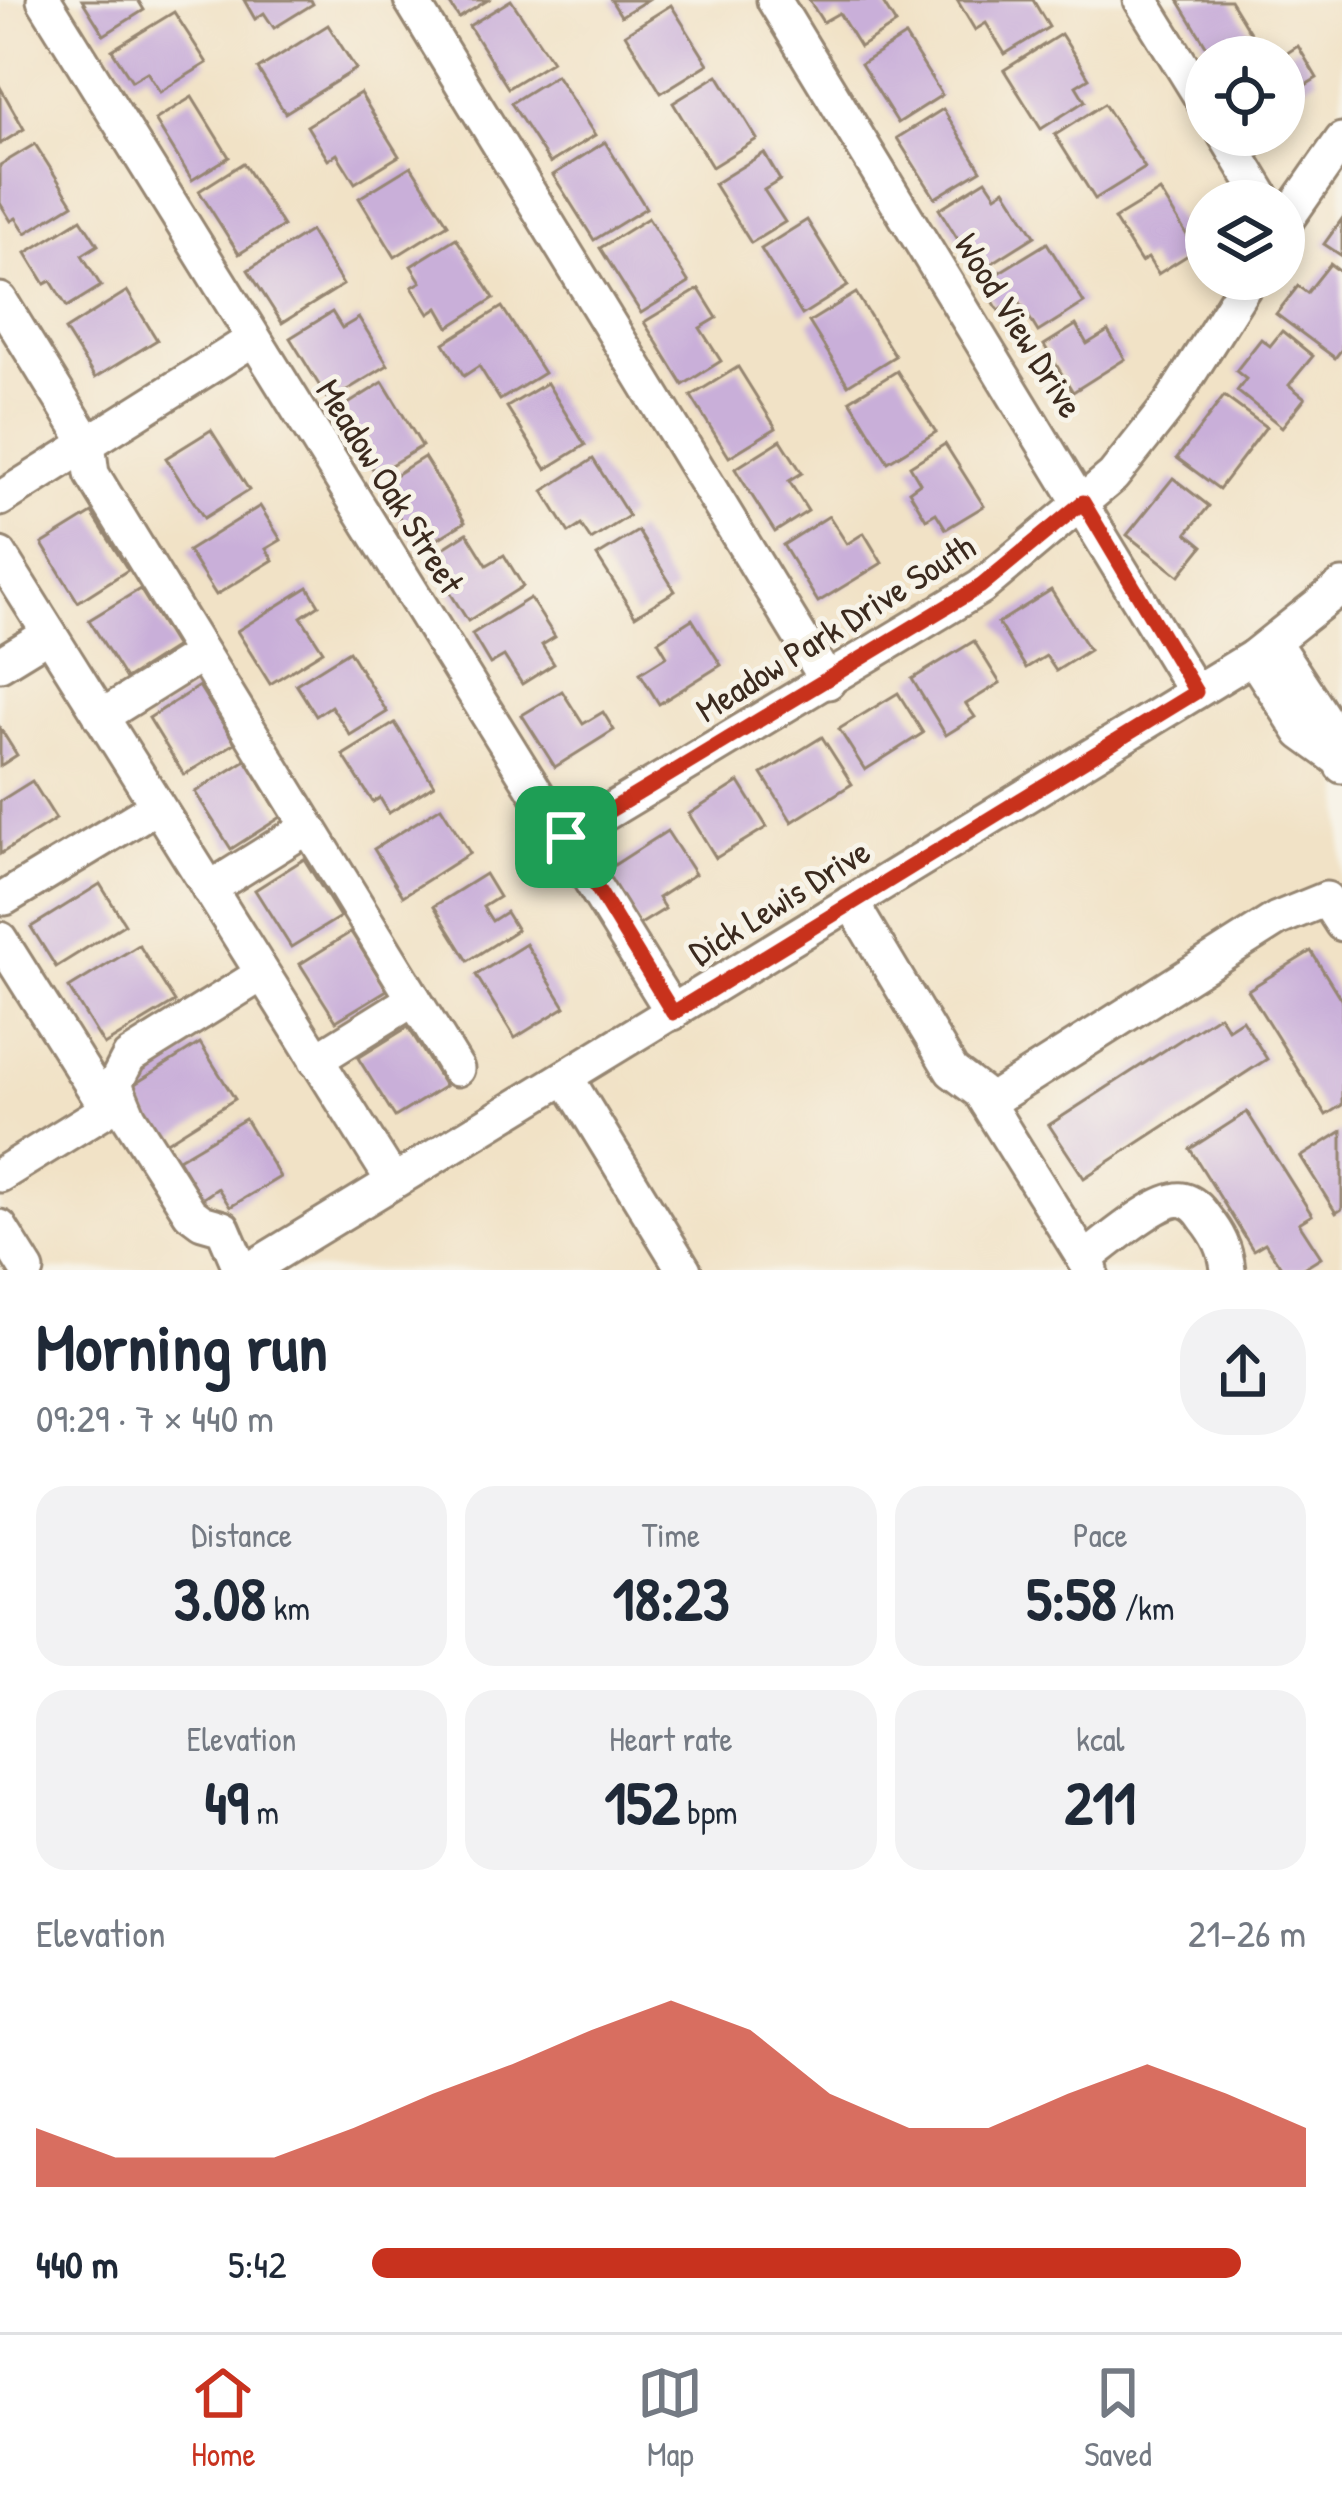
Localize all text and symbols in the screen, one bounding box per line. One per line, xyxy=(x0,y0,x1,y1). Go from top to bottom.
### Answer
map controls xyxy=(1185,36,1305,300)
button: locate xyxy=(1185,36,1305,156)
button: layers xyxy=(1185,180,1305,300)
street label: Wood View Drive xyxy=(944,223,1096,427)
street label: Meadow Oak Street xyxy=(305,369,477,603)
street label: Meadow Park Drive South xyxy=(686,521,984,733)
pin xyxy=(515,786,617,888)
icon: arrive xyxy=(533,804,599,870)
street label: Dick Lewis Drive xyxy=(679,826,879,976)
text: Morning run xyxy=(36,1301,328,1391)
button: share xyxy=(1180,1309,1306,1435)
text: 09:29 · 7 × 440 m xyxy=(36,1391,274,1444)
text: Distance xyxy=(191,1513,292,1557)
text: Time xyxy=(642,1513,700,1557)
text: Pace xyxy=(1073,1513,1128,1557)
text: 3.08 xyxy=(174,1557,266,1639)
text: 18:23 xyxy=(613,1557,729,1639)
text: 5:58 xyxy=(1026,1557,1117,1639)
text: km xyxy=(266,1586,310,1630)
text: /km xyxy=(1117,1586,1175,1630)
text: Elevation xyxy=(187,1717,296,1761)
text: Heart rate xyxy=(609,1717,733,1761)
text: kcal xyxy=(1076,1717,1124,1761)
text: 49 xyxy=(204,1761,249,1843)
text: 152 xyxy=(604,1761,680,1843)
text: 211 xyxy=(1065,1761,1136,1843)
text: m xyxy=(249,1790,279,1834)
text: bpm xyxy=(680,1790,737,1834)
text: Elevation xyxy=(36,1906,166,1959)
text: 21–26 m xyxy=(1188,1906,1306,1959)
text: 440 m xyxy=(36,2237,118,2290)
text: 5:42 xyxy=(228,2237,286,2290)
tab: Home xyxy=(190,2360,256,2476)
tab: Map xyxy=(637,2360,703,2476)
tab: Saved xyxy=(1084,2360,1152,2476)

